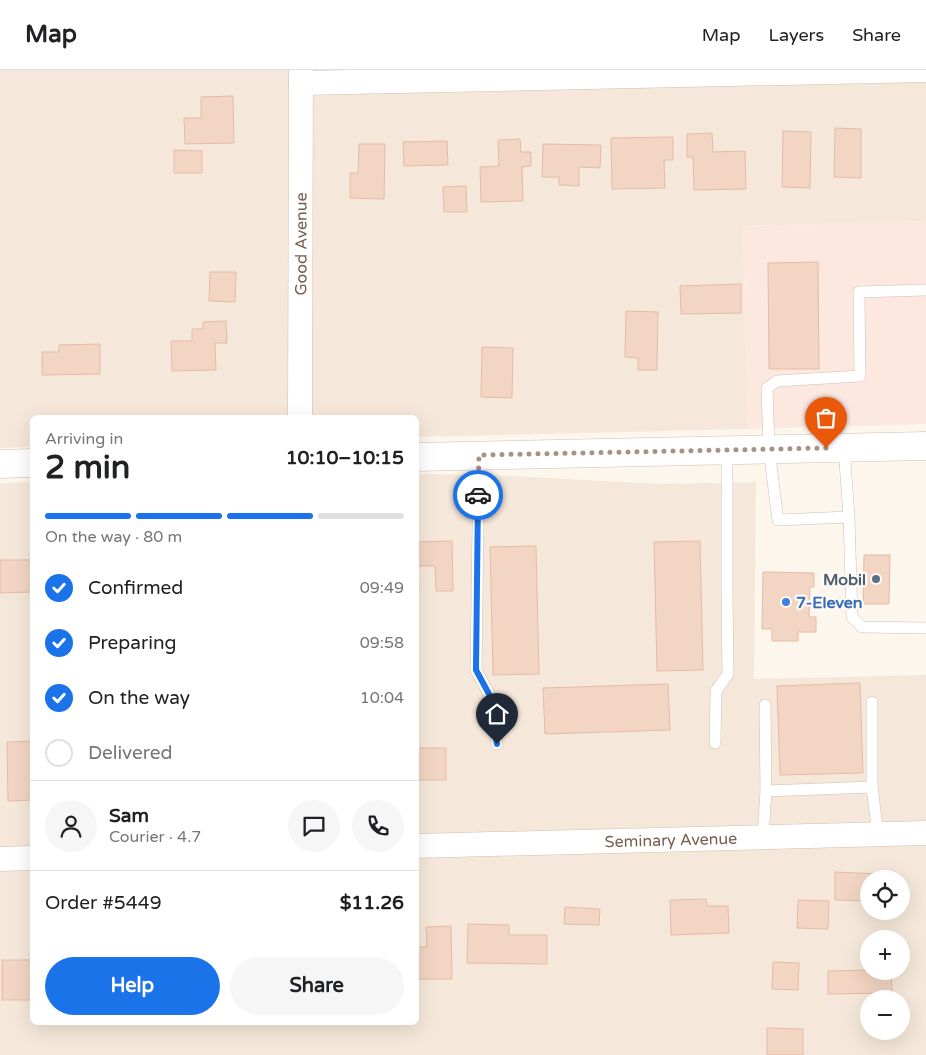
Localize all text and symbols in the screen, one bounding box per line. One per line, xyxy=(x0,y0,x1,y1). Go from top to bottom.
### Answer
text: Map xyxy=(25,20,77,49)
text: Map xyxy=(702,24,741,46)
text: Layers xyxy=(769,24,824,46)
text: Share xyxy=(852,24,901,46)
street label: Good Avenue xyxy=(291,192,312,296)
pin xyxy=(805,397,847,448)
icon: bag xyxy=(812,404,840,432)
text: Arriving in xyxy=(45,429,123,449)
text: 10:10–10:15 xyxy=(286,447,404,469)
text: 2 min xyxy=(45,449,130,487)
courier xyxy=(453,470,503,520)
icon: car xyxy=(464,481,492,509)
text: On the way · 80 m xyxy=(45,527,182,547)
place label: Mobil xyxy=(823,570,866,590)
marker: Mobil xyxy=(870,573,882,585)
icon: check xyxy=(45,574,73,602)
text: Confirmed xyxy=(88,577,183,599)
text: 09:49 xyxy=(360,578,404,598)
place label: 7-Eleven xyxy=(796,593,863,613)
marker: 7-Eleven xyxy=(780,596,792,608)
icon: check xyxy=(45,629,73,657)
text: Preparing xyxy=(88,632,177,654)
text: 09:58 xyxy=(360,633,404,653)
icon: check xyxy=(45,684,73,712)
text: On the way xyxy=(88,687,190,709)
text: 10:04 xyxy=(360,688,404,708)
pin xyxy=(476,693,518,744)
icon: home xyxy=(483,700,511,728)
text: Delivered xyxy=(88,742,173,764)
button: person xyxy=(45,800,97,852)
button: chat xyxy=(288,800,340,852)
button: phone xyxy=(352,800,404,852)
text: Sam xyxy=(109,805,149,827)
text: Courier · 4.7 xyxy=(109,827,201,847)
street label: Seminary Avenue xyxy=(604,829,737,852)
map controls xyxy=(860,870,910,1040)
button: locate xyxy=(860,870,910,920)
text: Order #5449 xyxy=(45,892,162,914)
text: $11.26 xyxy=(340,892,404,914)
button: + xyxy=(860,930,910,980)
button: Help xyxy=(45,957,220,1015)
button: Share xyxy=(230,957,404,1015)
button: − xyxy=(860,990,910,1040)

